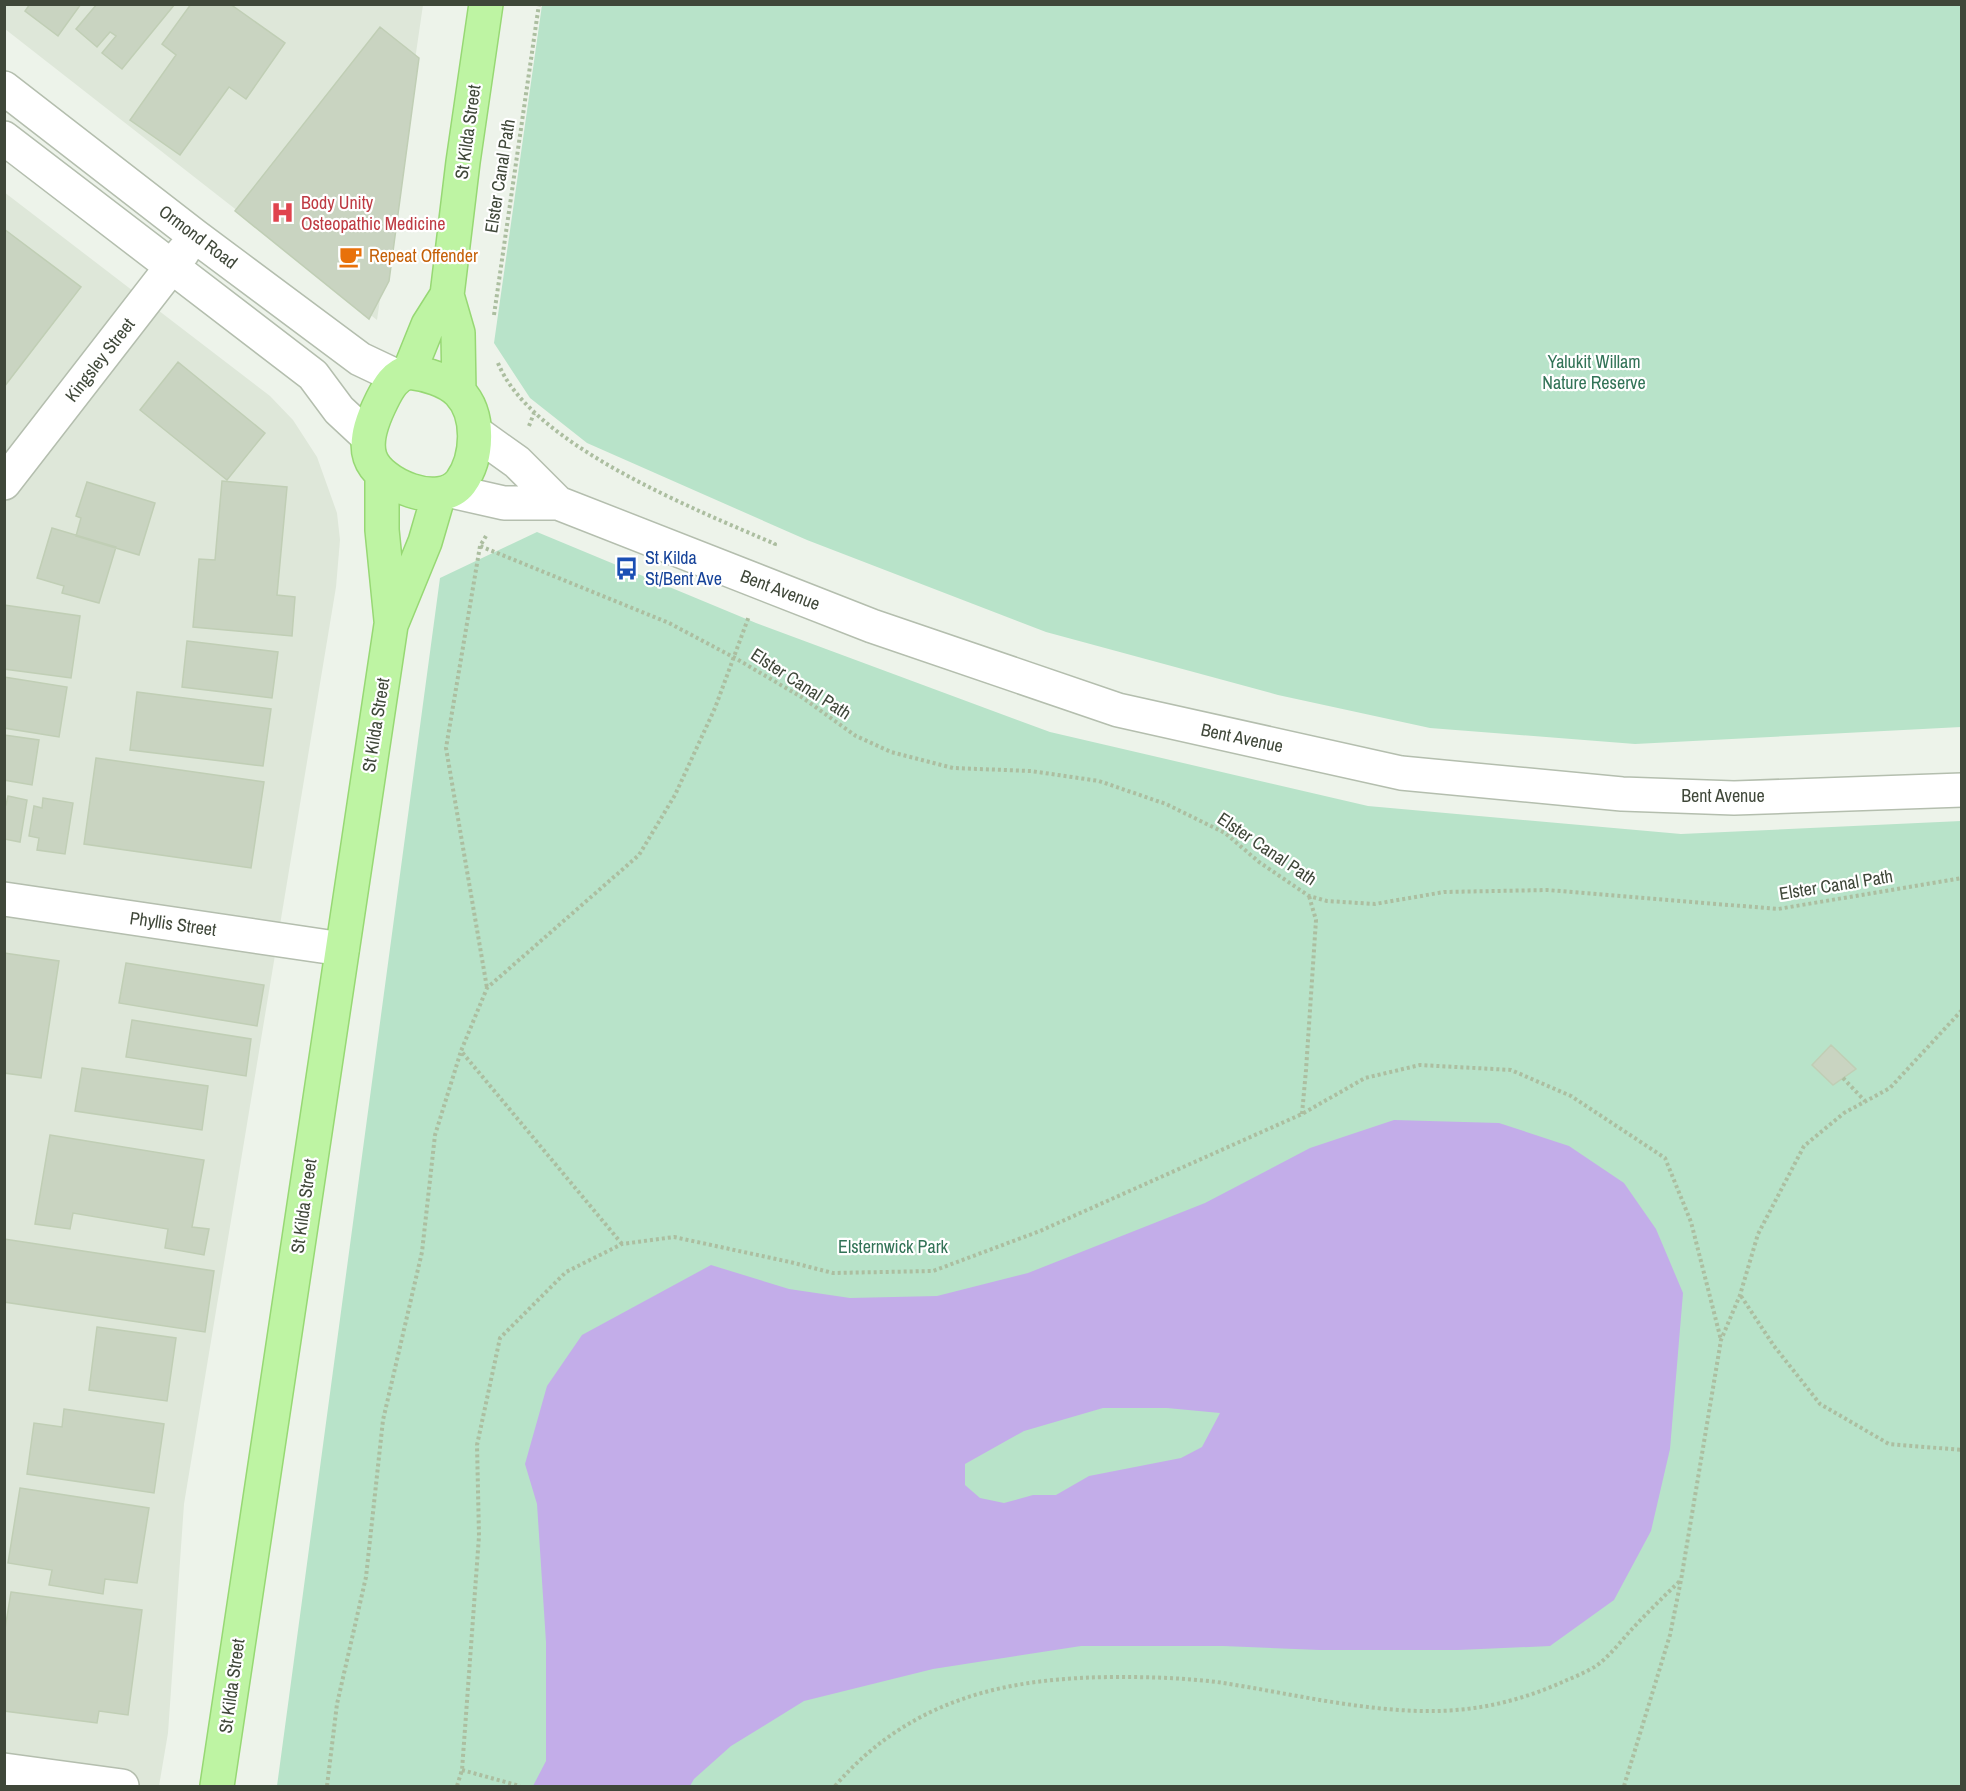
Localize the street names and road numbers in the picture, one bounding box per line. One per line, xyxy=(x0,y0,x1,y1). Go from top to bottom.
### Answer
street label: St Kilda Street xyxy=(449,83,487,181)
street label: Elster Canal Path xyxy=(478,117,521,235)
street label: Ormond Road xyxy=(154,199,243,274)
street label: Kingsley Street xyxy=(59,313,140,407)
street label: Bent Avenue xyxy=(737,563,824,616)
street label: Elster Canal Path xyxy=(746,642,856,725)
street label: St Kilda Street xyxy=(356,676,395,774)
street label: Bent Avenue xyxy=(1199,717,1286,758)
street label: Bent Avenue xyxy=(1681,783,1765,808)
street label: Elster Canal Path xyxy=(1213,806,1322,891)
street label: Elster Canal Path xyxy=(1777,863,1895,906)
street label: Phyllis Street xyxy=(128,905,218,942)
street label: St Kilda Street xyxy=(285,1157,323,1255)
street label: St Kilda Street xyxy=(213,1637,251,1735)

